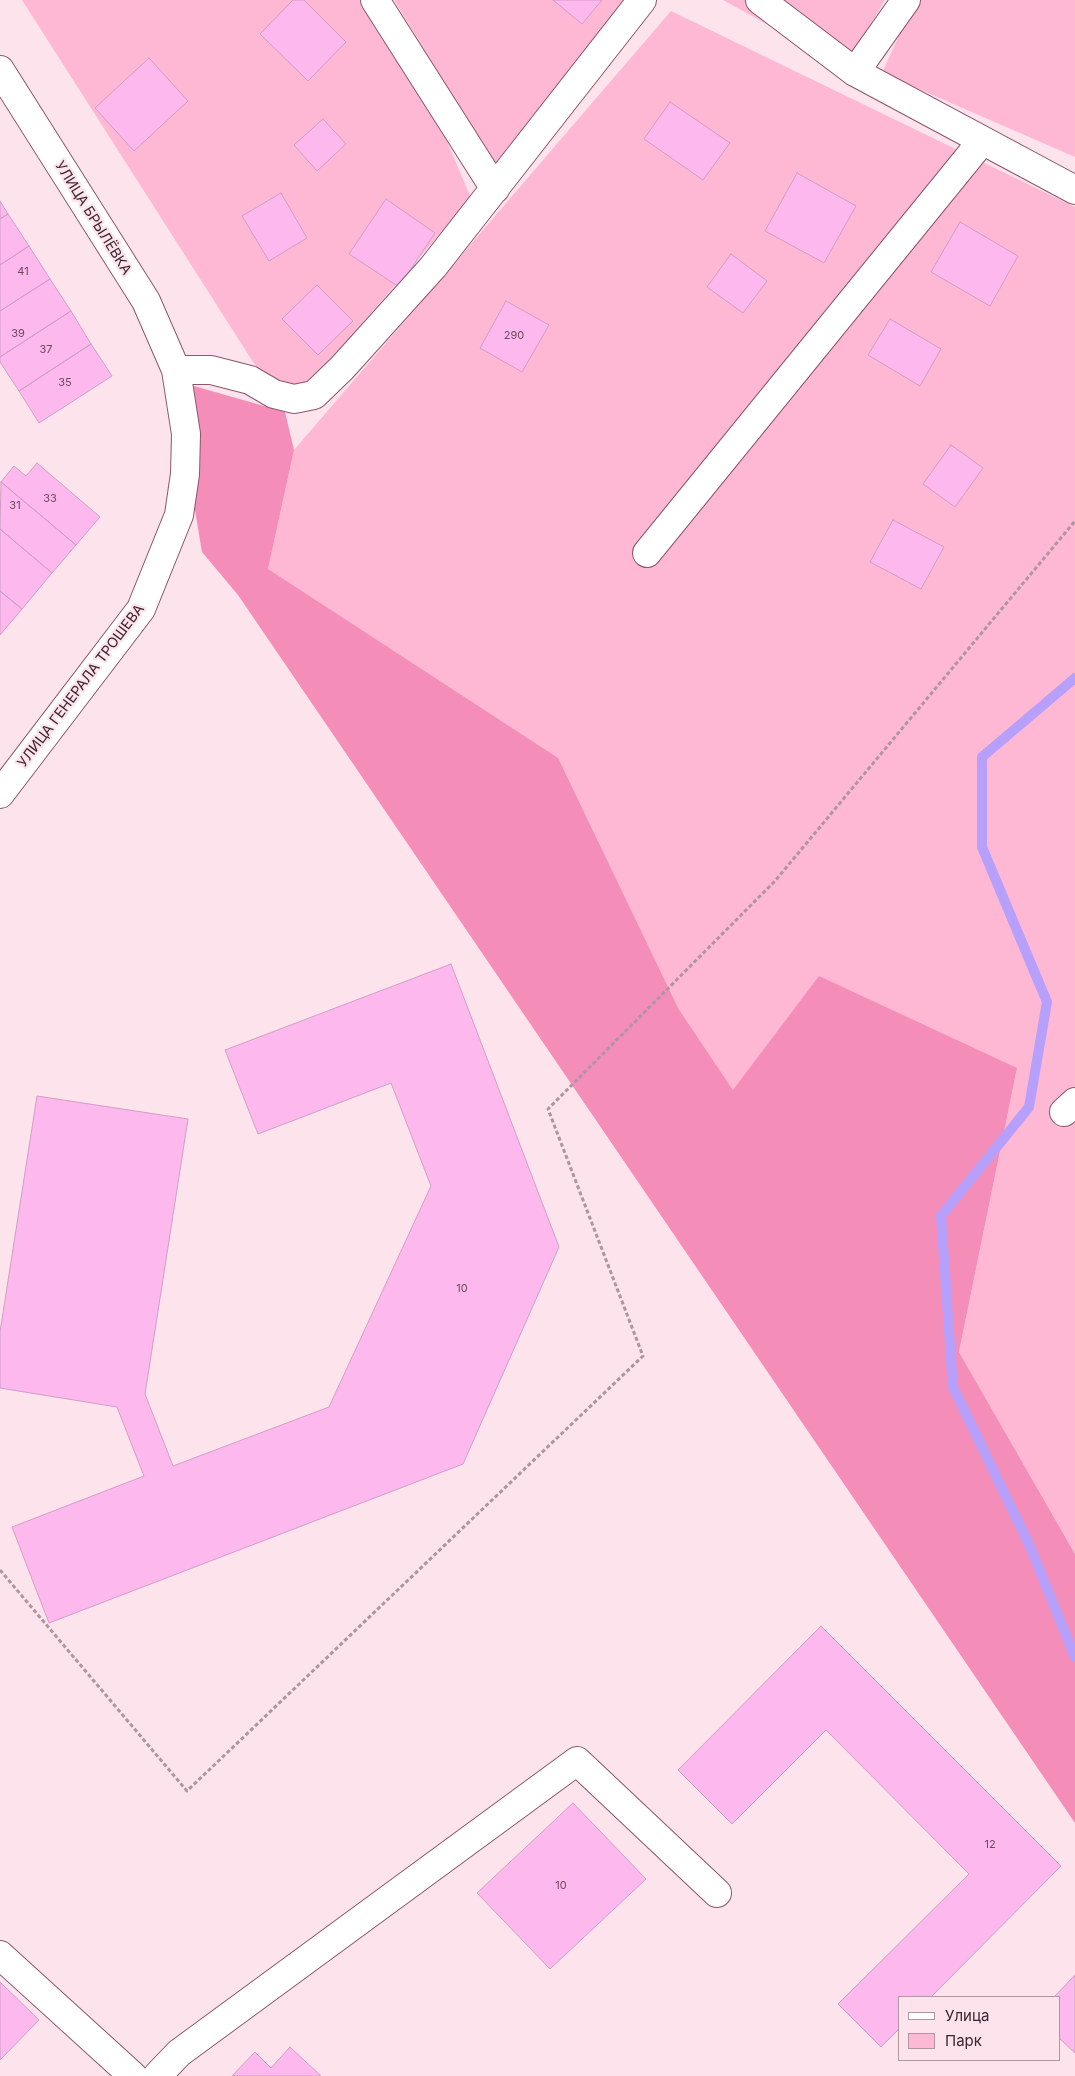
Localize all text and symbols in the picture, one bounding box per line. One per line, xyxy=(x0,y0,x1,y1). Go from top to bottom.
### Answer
street label: УЛИЦА БРЫЛЁВКА xyxy=(51,158,135,278)
house number: 41 xyxy=(17,265,29,279)
house number: 39 xyxy=(11,327,25,341)
house number: 290 xyxy=(504,329,524,343)
house number: 37 xyxy=(39,343,53,357)
house number: 35 xyxy=(58,376,72,390)
house number: 33 xyxy=(43,492,57,506)
house number: 31 xyxy=(9,499,21,513)
street label: УЛИЦА ГЕНЕРАЛА ТРОШЕВА xyxy=(14,601,148,771)
house number: 10 xyxy=(456,1282,468,1296)
house number: 12 xyxy=(984,1838,996,1852)
house number: 10 xyxy=(555,1879,567,1893)
legend xyxy=(898,1996,1060,2061)
text: Улица xyxy=(945,2006,989,2025)
text: Парк xyxy=(945,2031,982,2050)

